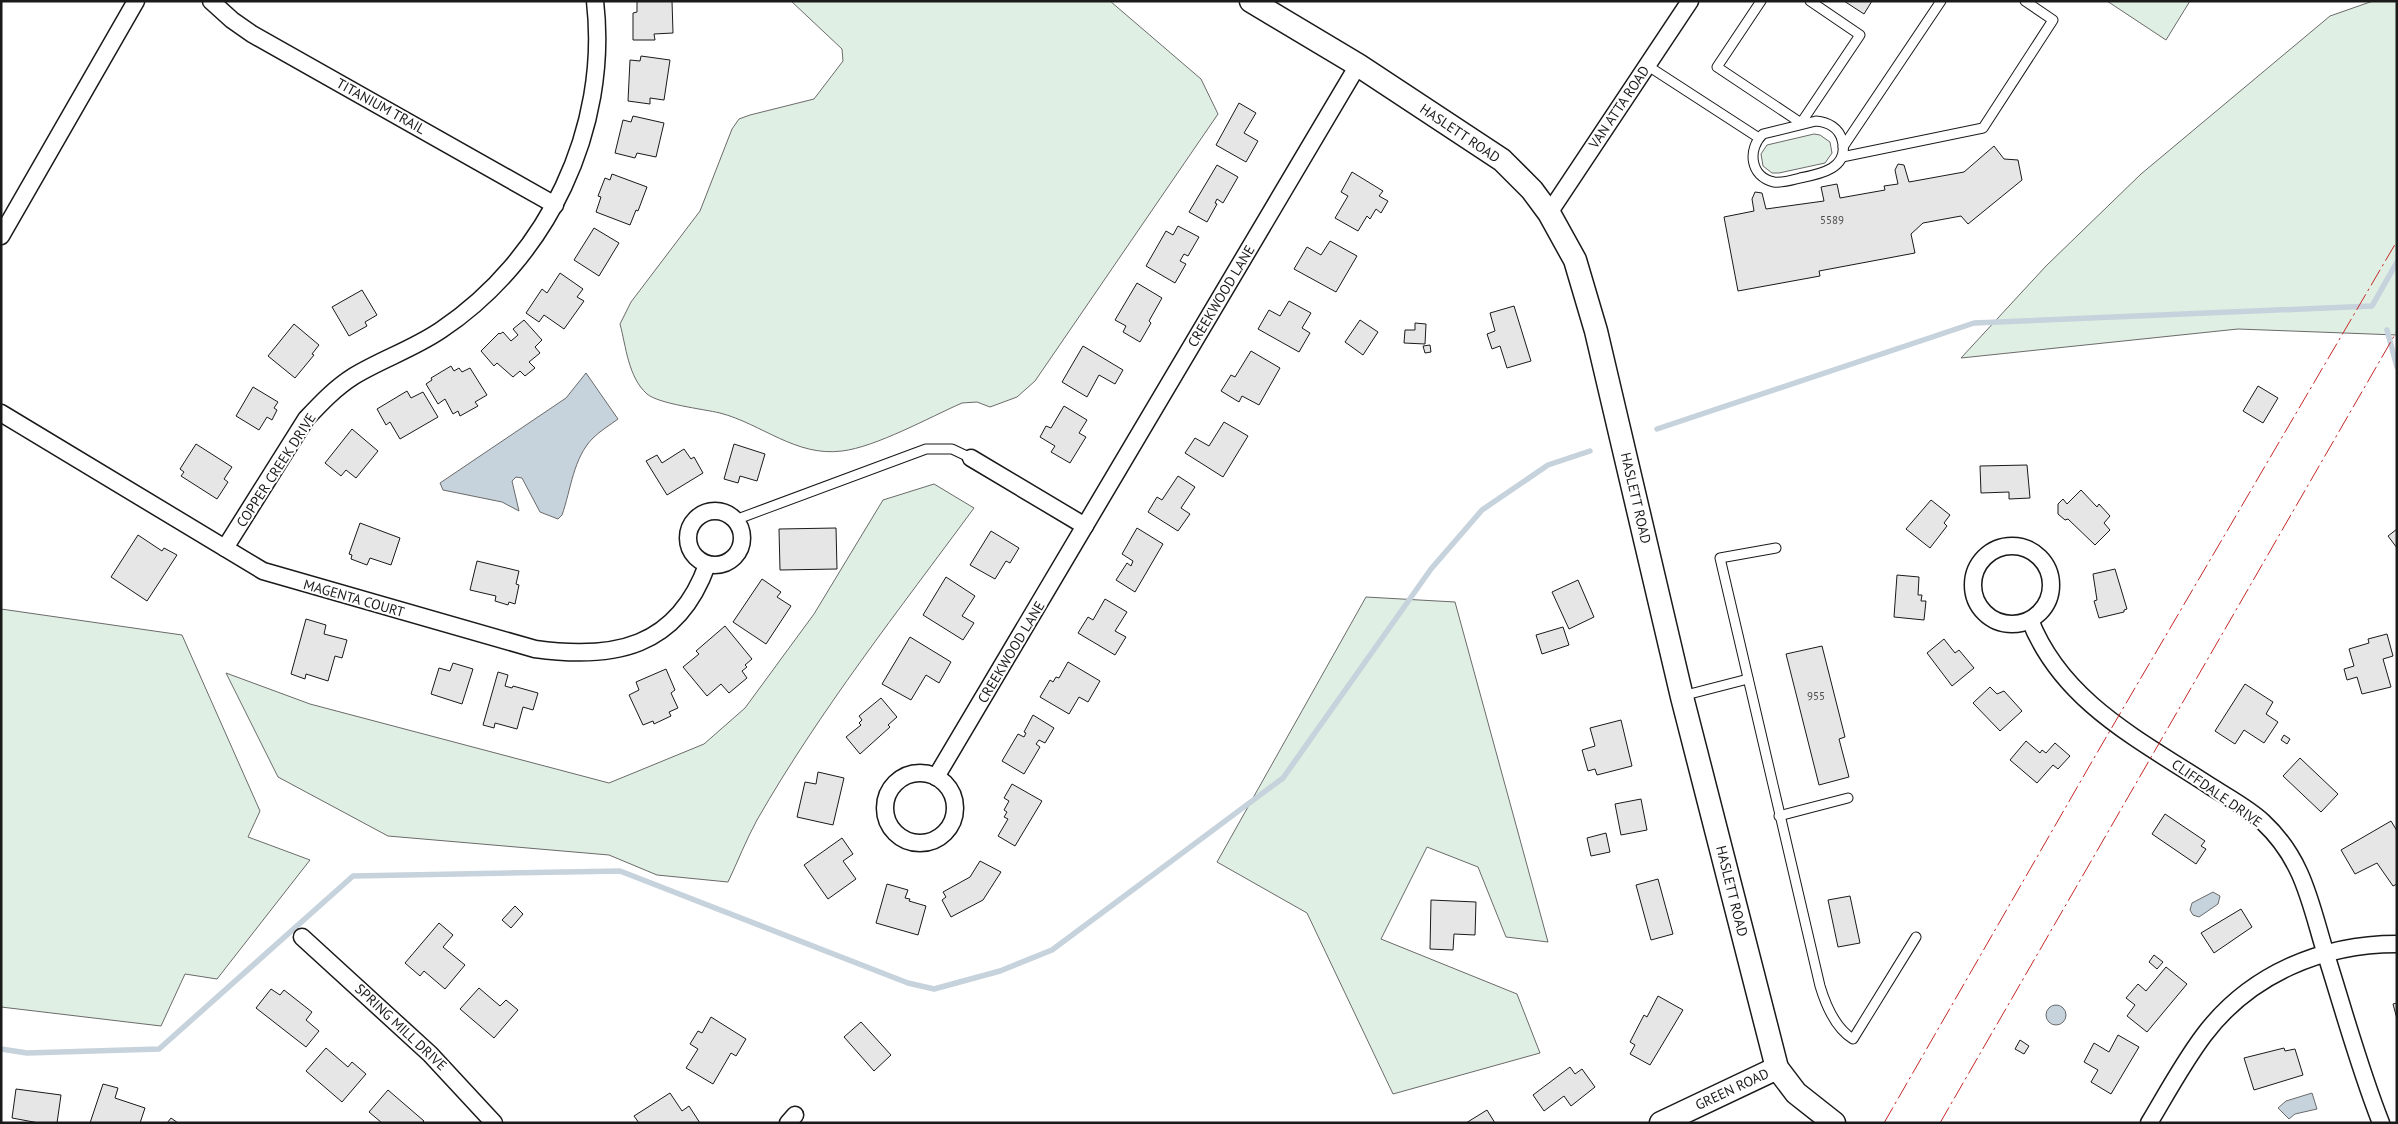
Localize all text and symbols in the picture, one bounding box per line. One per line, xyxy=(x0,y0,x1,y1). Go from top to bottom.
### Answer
street label: VAN ATTA ROAD xyxy=(1584,62,1653,153)
street label: TITANIUM TRAIL xyxy=(333,74,429,138)
street label: HASLETT ROAD xyxy=(1416,100,1504,166)
house number: 5589 xyxy=(1820,213,1844,227)
street label: CREEKWOOD LANE xyxy=(1183,242,1259,350)
street label: COPPER CREEK DRIVE xyxy=(232,409,320,531)
street label: HASLETT ROAD xyxy=(1617,451,1655,545)
street label: MAGENTA COURT xyxy=(301,575,407,621)
street label: CREEKWOOD LANE xyxy=(973,598,1049,706)
house number: 955 xyxy=(1807,689,1825,703)
street label: CLIFFDALE DRIVE xyxy=(2168,755,2266,831)
street label: HASLETT ROAD xyxy=(1712,844,1752,938)
street label: SPRING MILL DRIVE xyxy=(351,980,451,1074)
street label: GREEN ROAD xyxy=(1692,1064,1772,1114)

